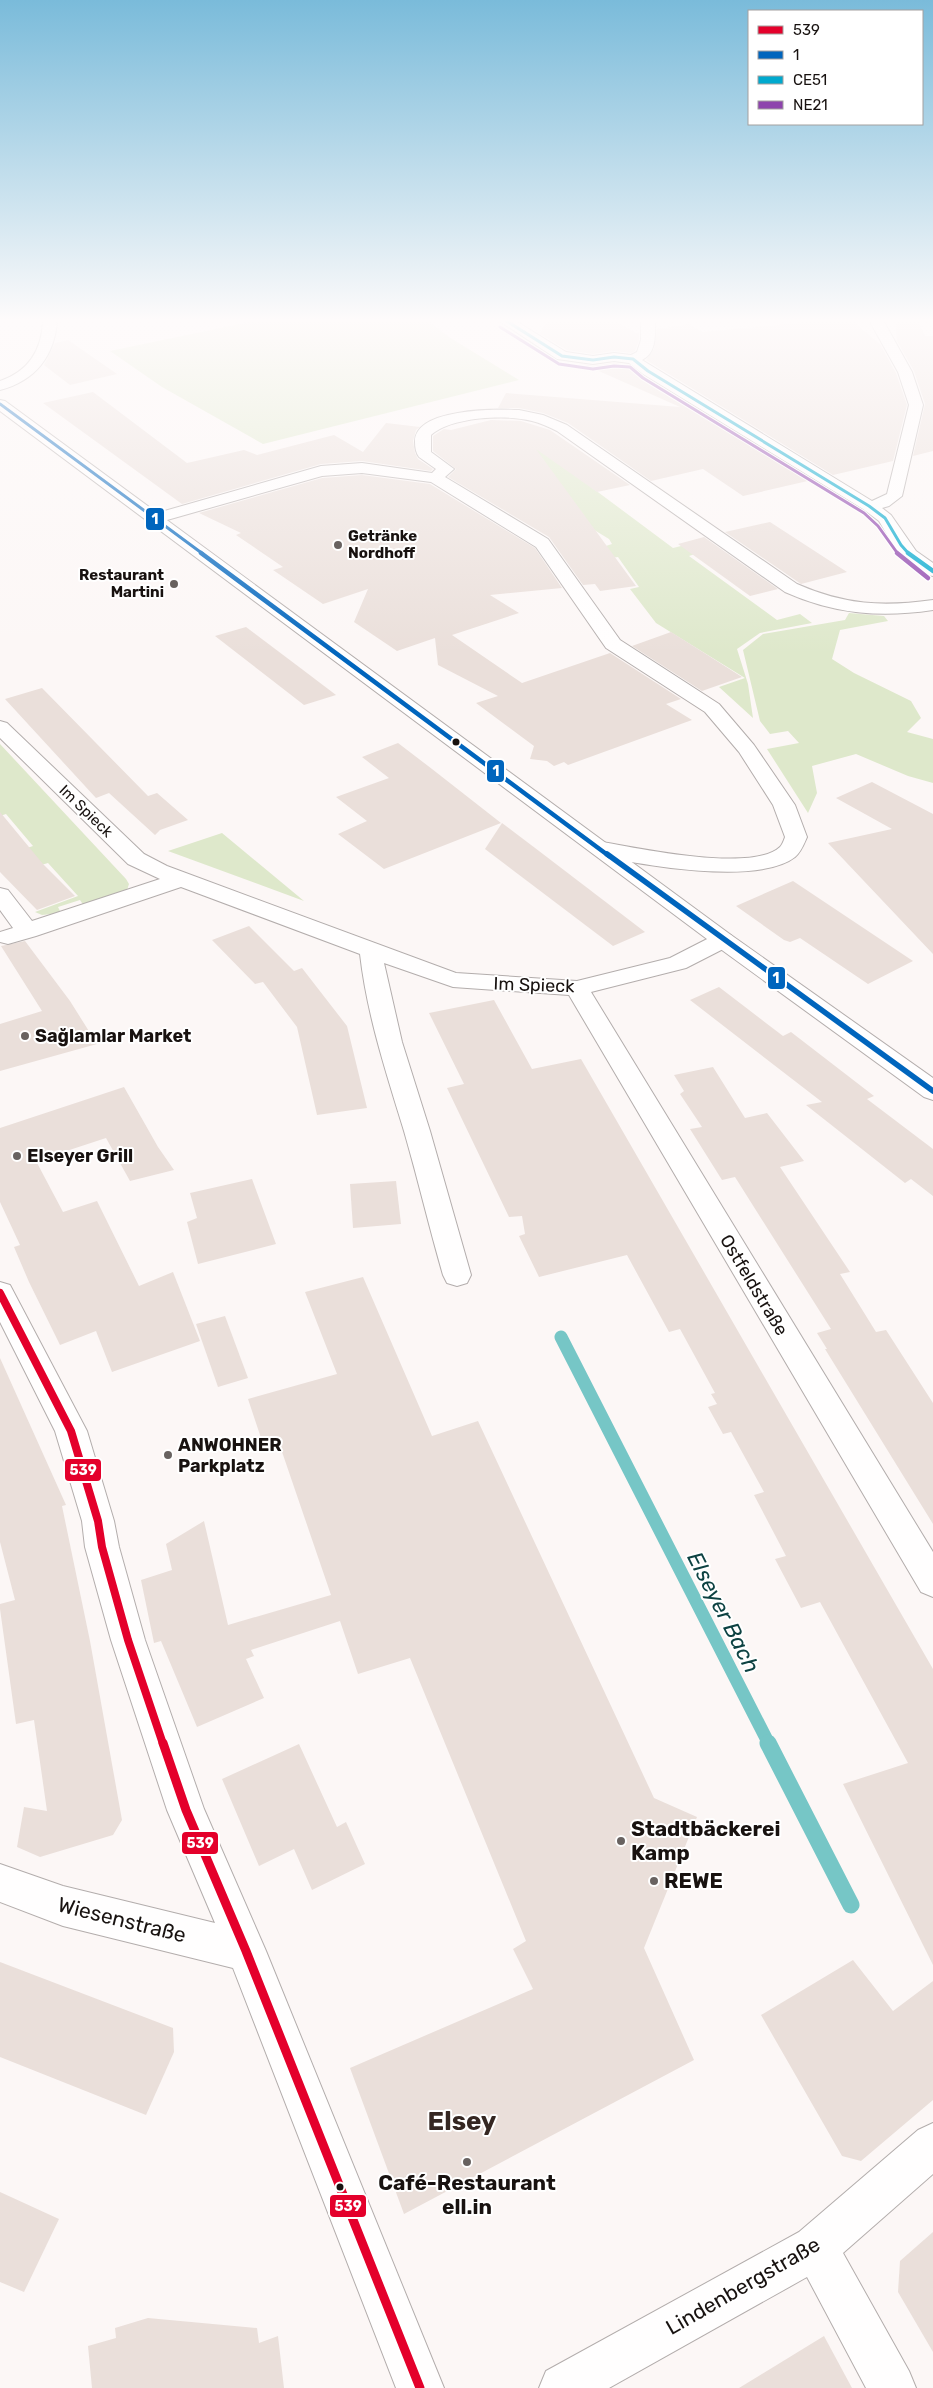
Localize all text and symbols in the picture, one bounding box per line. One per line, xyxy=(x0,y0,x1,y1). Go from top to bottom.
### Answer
legend xyxy=(748,10,923,125)
text: 539 xyxy=(793,21,820,39)
text: 1 xyxy=(793,46,799,64)
text: CE51 xyxy=(793,71,827,89)
text: NE21 xyxy=(793,96,828,114)
line badge: 1 xyxy=(145,507,165,531)
text: 1 xyxy=(152,511,159,528)
place label: Getränke Nordhoff xyxy=(348,527,417,562)
marker: Getränke Nordhoff xyxy=(332,539,344,551)
place label: Restaurant Martini xyxy=(79,566,164,601)
marker: Restaurant Martini xyxy=(168,578,180,590)
unlabelled marker xyxy=(451,737,461,747)
line badge: 1 xyxy=(486,759,505,783)
text: 1 xyxy=(493,763,500,780)
street label: Im Spieck xyxy=(55,781,117,841)
line badge: 1 xyxy=(767,966,786,990)
text: 1 xyxy=(773,970,780,987)
street label: Im Spieck xyxy=(493,973,576,997)
place label: Sağlamlar Market xyxy=(35,1025,192,1047)
marker: Sağlamlar Market xyxy=(19,1030,31,1042)
place label: Elseyer Grill xyxy=(27,1145,133,1167)
marker: Elseyer Grill xyxy=(11,1150,23,1162)
street label: Ostfeldstraße xyxy=(715,1231,793,1339)
place label: ANWOHNER Parkplatz xyxy=(178,1434,282,1477)
marker: ANWOHNER Parkplatz xyxy=(162,1449,174,1461)
line badge: 539 xyxy=(64,1458,102,1482)
text: 539 xyxy=(69,1462,97,1479)
water label: Elseyer Bach xyxy=(681,1547,766,1677)
place label: Stadtbäckerei Kamp xyxy=(631,1816,780,1865)
line badge: 539 xyxy=(181,1831,219,1855)
text: 539 xyxy=(186,1835,214,1852)
marker: Stadtbäckerei Kamp xyxy=(615,1835,627,1847)
place label: REWE xyxy=(664,1868,723,1893)
marker: REWE xyxy=(648,1875,660,1887)
street label: Wiesenstraße xyxy=(55,1892,189,1948)
district label: Elsey xyxy=(428,2106,497,2137)
marker: Café-Restaurant ell.in xyxy=(461,2156,473,2168)
place label: Café-Restaurant ell.in xyxy=(378,2170,556,2219)
unlabelled marker xyxy=(335,2182,345,2192)
line badge: 539 xyxy=(329,2194,367,2218)
text: 539 xyxy=(334,2198,362,2215)
street label: Lindenbergstraße xyxy=(661,2231,824,2340)

